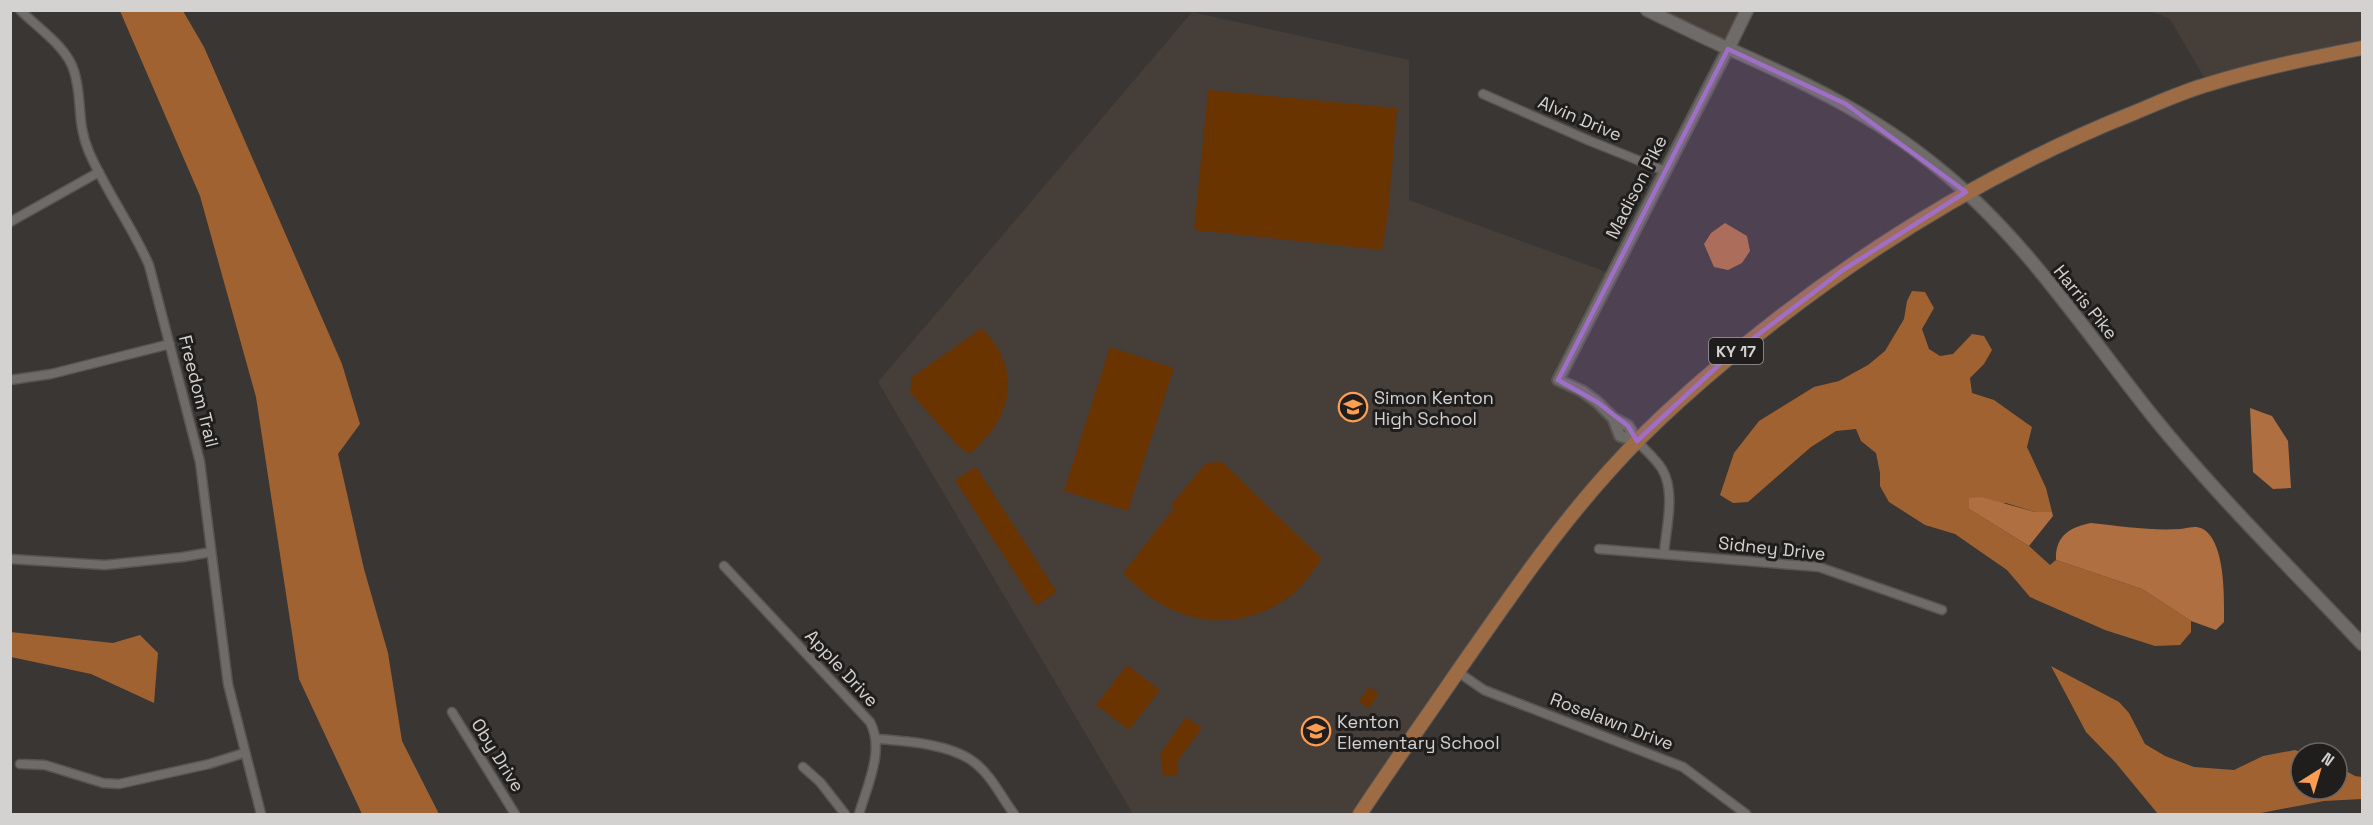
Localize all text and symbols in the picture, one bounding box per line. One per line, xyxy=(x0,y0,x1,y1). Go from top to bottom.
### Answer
street label: Alvin Drive xyxy=(1535,90,1625,146)
street label: Madison Pike xyxy=(1600,131,1672,243)
street label: Harris Pike xyxy=(2049,260,2123,344)
street label: Freedom Trail xyxy=(174,333,224,449)
road number: KY 17 xyxy=(1709,338,1763,364)
place label: Simon Kenton High School xyxy=(1374,386,1494,430)
school or university icon: Simon Kenton High School xyxy=(1337,391,1369,423)
street label: Sidney Drive xyxy=(1717,531,1827,565)
street label: Apple Drive xyxy=(800,625,884,711)
street label: Roselawn Drive xyxy=(1547,687,1677,755)
place label: Kenton Elementary School xyxy=(1337,710,1500,754)
street label: Oby Drive xyxy=(466,714,530,796)
school or university icon: Kenton Elementary School xyxy=(1300,715,1332,747)
north arrow xyxy=(2289,741,2349,801)
text: N xyxy=(2317,748,2338,771)

